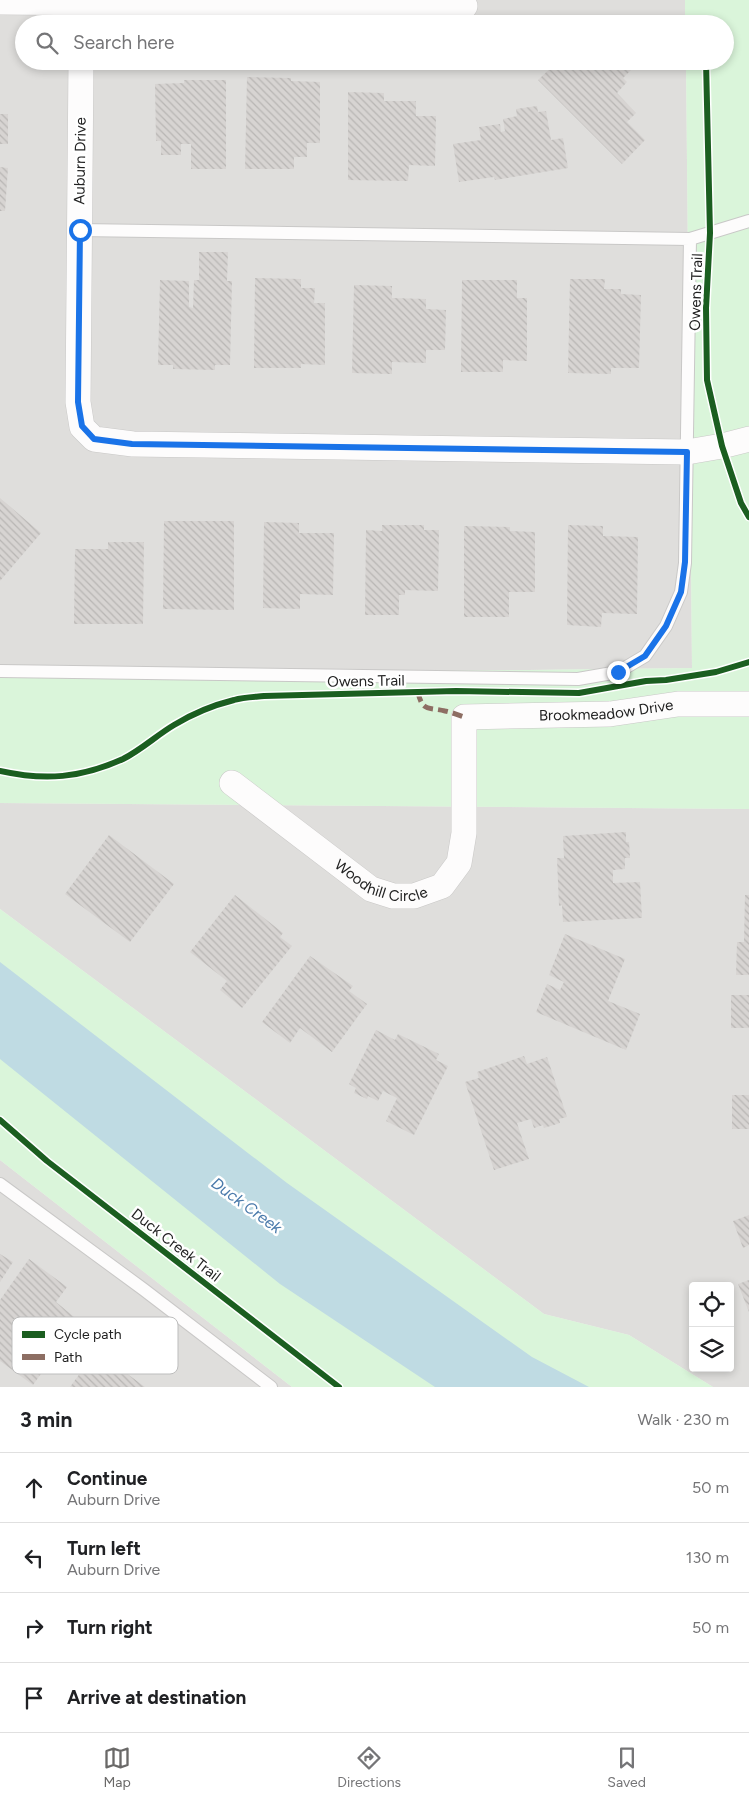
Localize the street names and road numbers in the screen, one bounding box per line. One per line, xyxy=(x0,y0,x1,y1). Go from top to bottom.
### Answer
street label: Auburn Drive xyxy=(70,117,90,205)
street label: Owens Trail xyxy=(686,253,706,331)
street label: Owens Trail xyxy=(327,671,405,691)
street label: Brookmeadow Drive xyxy=(539,696,675,724)
street label: Woodhill Circle xyxy=(331,856,430,905)
street label: Duck Creek Trail xyxy=(128,1205,224,1285)

